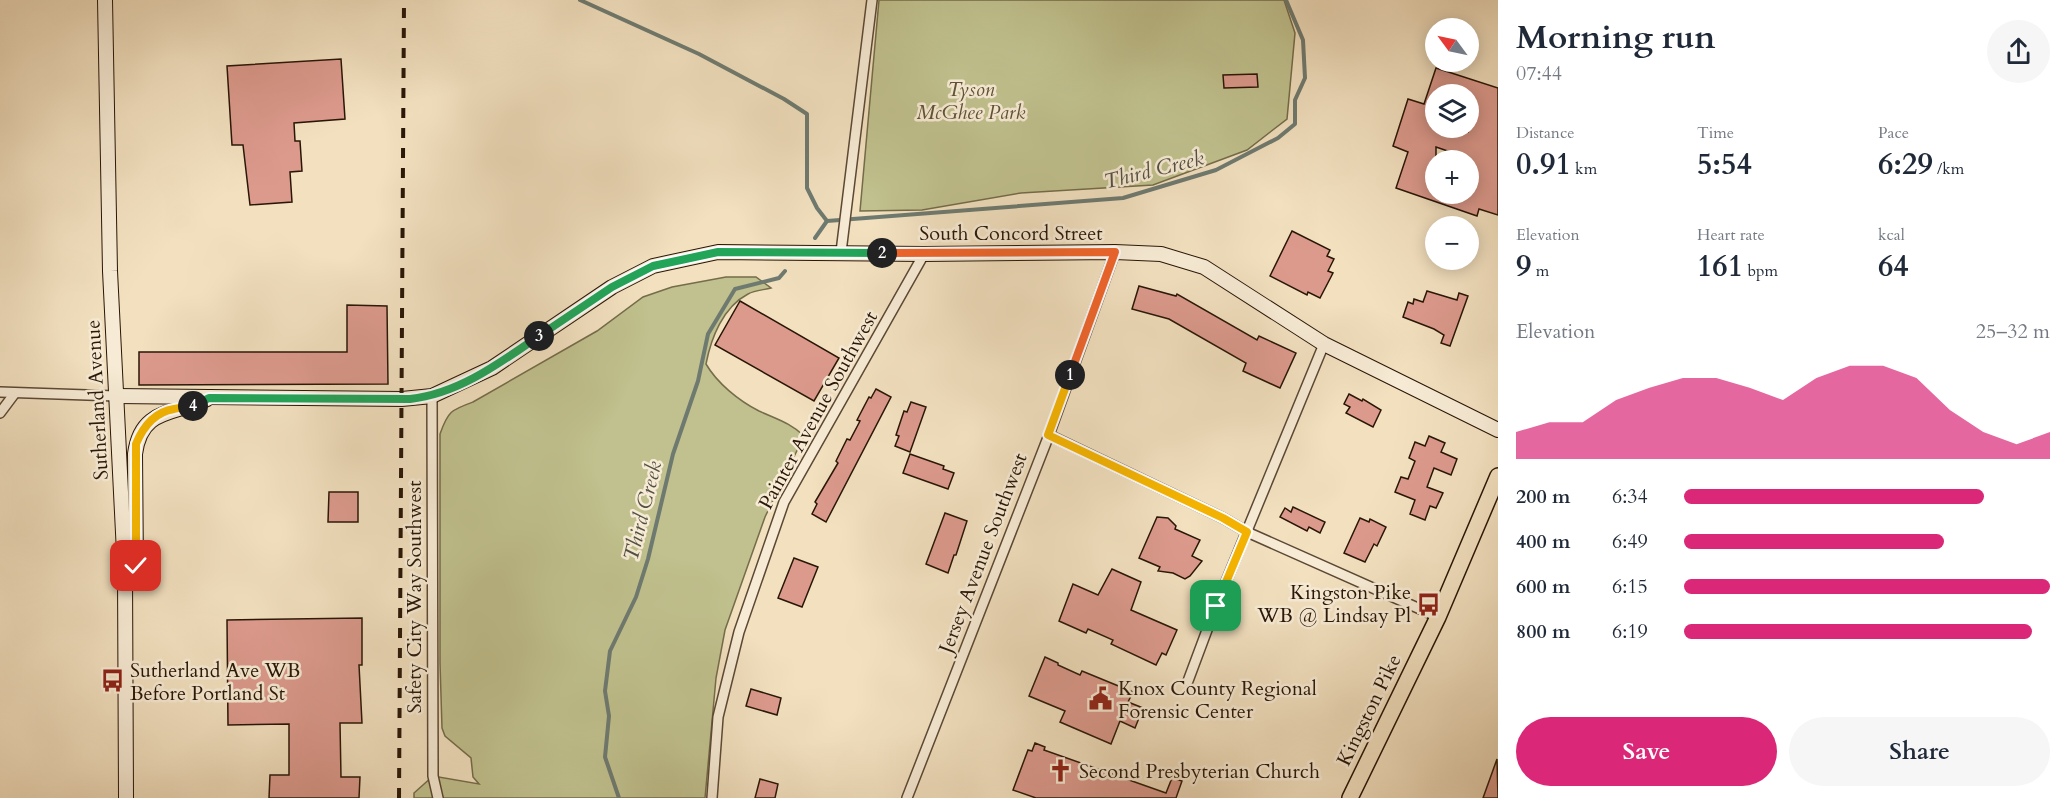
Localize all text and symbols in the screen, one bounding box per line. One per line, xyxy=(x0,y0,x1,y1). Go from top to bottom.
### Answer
text: Morning run xyxy=(1516,15,1716,60)
north arrow xyxy=(1425,18,1479,72)
map controls xyxy=(1425,18,1479,270)
button: share xyxy=(1987,20,2050,83)
text: 07:44 xyxy=(1516,60,1562,87)
park label: Tyson McGhee Park xyxy=(917,76,1025,126)
button: layers xyxy=(1425,84,1479,138)
text: Distance xyxy=(1516,122,1574,144)
text: Time xyxy=(1697,122,1734,144)
text: Pace xyxy=(1878,122,1909,144)
water label: Third Creek xyxy=(1101,143,1208,196)
text: 0.91 xyxy=(1516,144,1571,185)
text: 5:54 xyxy=(1697,144,1752,185)
text: 6:29 xyxy=(1878,144,1933,185)
button: + xyxy=(1425,150,1479,204)
text: km xyxy=(1571,158,1597,180)
text: /km xyxy=(1933,158,1964,180)
button: − xyxy=(1425,216,1479,270)
street label: South Concord Street xyxy=(919,220,1103,247)
text: Elevation xyxy=(1516,224,1580,246)
text: Heart rate xyxy=(1697,224,1765,246)
text: kcal xyxy=(1878,224,1905,246)
pin: 2 xyxy=(867,238,897,268)
text: 2 xyxy=(878,242,886,264)
text: 9 xyxy=(1516,246,1531,287)
text: 161 xyxy=(1697,246,1743,287)
text: 64 xyxy=(1878,246,1909,287)
text: m xyxy=(1531,260,1549,282)
text: bpm xyxy=(1743,260,1778,282)
street label: Painter Avenue Southwest xyxy=(752,305,884,514)
text: Elevation xyxy=(1516,318,1595,345)
text: 25–32 m xyxy=(1976,318,2050,345)
street label: Sutherland Avenue xyxy=(79,319,115,481)
pin: 3 xyxy=(524,321,554,351)
text: 3 xyxy=(535,325,543,347)
pin: 1 xyxy=(1055,360,1085,390)
text: 1 xyxy=(1066,364,1074,386)
pin: 4 xyxy=(178,391,208,421)
text: 4 xyxy=(189,395,197,417)
street label: Jersey Avenue Southwest xyxy=(931,448,1034,660)
water label: Third Creek xyxy=(617,457,670,564)
street label: Safety City Way Southwest xyxy=(401,480,428,714)
text: 200 m xyxy=(1516,483,1571,510)
text: 6:34 xyxy=(1612,483,1648,510)
text: 400 m xyxy=(1516,528,1571,555)
text: 6:49 xyxy=(1612,528,1648,555)
pin xyxy=(110,540,161,591)
icon: check xyxy=(119,549,152,582)
text: 600 m xyxy=(1516,573,1571,600)
text: 6:15 xyxy=(1612,573,1648,600)
place label: Kingston Pike WB @ Lindsay Pl xyxy=(1256,579,1411,629)
pin xyxy=(1190,580,1241,631)
icon: arrive xyxy=(1199,589,1232,622)
bus stop icon: Kingston Pike WB @ Lindsay Pl xyxy=(1416,591,1442,617)
text: 800 m xyxy=(1516,618,1571,645)
text: 6:19 xyxy=(1612,618,1648,645)
street label: Kingston Pike xyxy=(1330,650,1408,770)
place label: Sutherland Ave WB Before Portland St xyxy=(130,657,300,707)
bus stop icon: Sutherland Ave WB Before Portland St xyxy=(99,668,125,694)
place label: Knox County Regional Forensic Center xyxy=(1118,675,1317,725)
public building icon: Knox County Regional Forensic Center xyxy=(1087,686,1113,712)
button: Save xyxy=(1516,717,1777,786)
button: Share xyxy=(1789,717,2050,786)
church icon: Second Presbyterian Church xyxy=(1048,758,1074,784)
place label: Second Presbyterian Church xyxy=(1079,758,1320,785)

